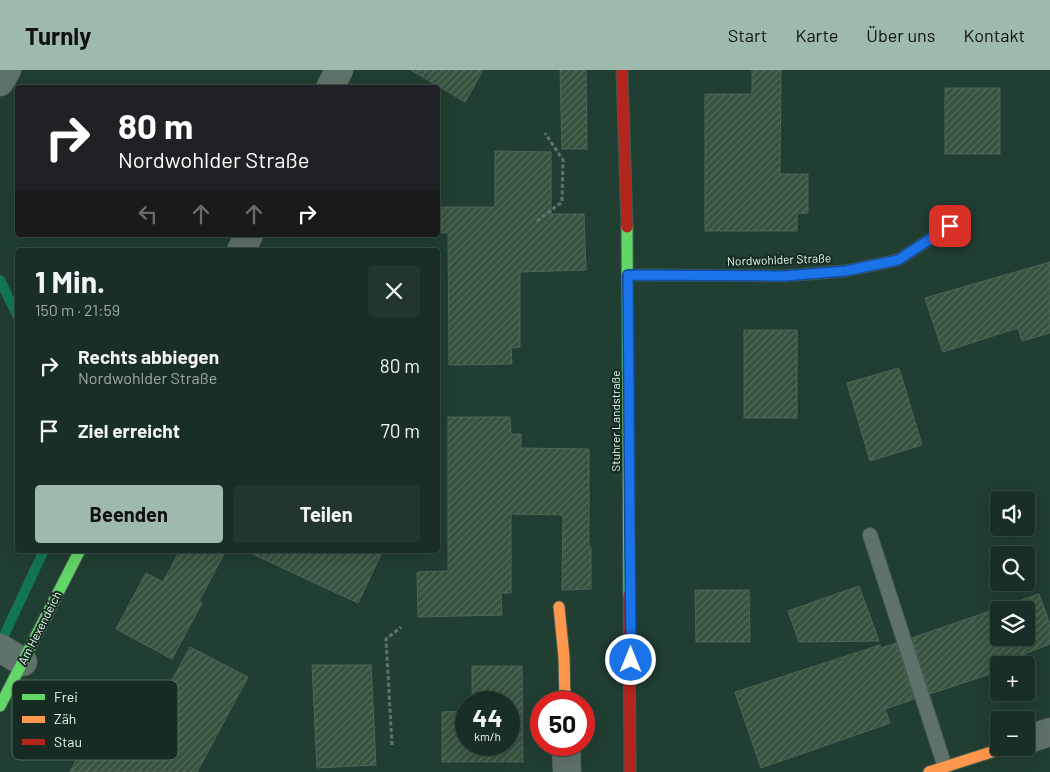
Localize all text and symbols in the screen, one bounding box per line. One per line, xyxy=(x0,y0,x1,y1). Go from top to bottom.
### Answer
text: Turnly xyxy=(25,21,91,50)
text: Start xyxy=(728,24,767,46)
text: Karte xyxy=(795,24,838,46)
text: Über uns xyxy=(866,24,935,46)
text: Kontakt xyxy=(963,24,1025,46)
text: 80 m xyxy=(118,104,193,146)
icon: right xyxy=(35,105,100,170)
text: Nordwohlder Straße xyxy=(118,146,309,172)
icon: left xyxy=(134,200,162,228)
icon: ahead xyxy=(187,200,215,228)
icon: ahead xyxy=(240,200,268,228)
icon: right xyxy=(293,200,321,228)
pin xyxy=(929,205,971,247)
icon: arrive xyxy=(936,212,964,240)
street label: Nordwohlder Straße xyxy=(727,250,831,268)
text: 1 Min. xyxy=(35,263,105,299)
button: close xyxy=(368,265,420,317)
text: 150 m · 21:59 xyxy=(35,300,120,319)
text: Rechts abbiegen xyxy=(78,345,219,368)
icon: right xyxy=(35,352,63,380)
text: 80 m xyxy=(380,354,420,377)
text: Nordwohlder Straße xyxy=(78,368,217,387)
street label: Stuhrer Landstraße xyxy=(608,370,622,472)
icon: arrive xyxy=(35,417,63,445)
text: Ziel erreicht xyxy=(78,419,180,442)
text: 70 m xyxy=(381,419,420,442)
button: Beenden xyxy=(35,485,223,543)
button: Teilen xyxy=(233,485,420,543)
map controls xyxy=(990,491,1035,756)
button: sound xyxy=(990,491,1035,536)
button: search xyxy=(990,546,1035,591)
street label: Am Hexendeich xyxy=(15,588,64,667)
button: layers xyxy=(990,601,1035,646)
position arrow xyxy=(604,633,656,685)
button: + xyxy=(990,656,1035,701)
legend xyxy=(12,680,178,760)
text: Frei xyxy=(54,688,78,705)
speed limit sign: 50 xyxy=(530,691,595,756)
text: 44 xyxy=(472,702,503,732)
text: Zäh xyxy=(54,710,76,727)
button: − xyxy=(990,711,1035,756)
text: km/h xyxy=(474,729,501,743)
text: Stau xyxy=(54,733,82,750)

